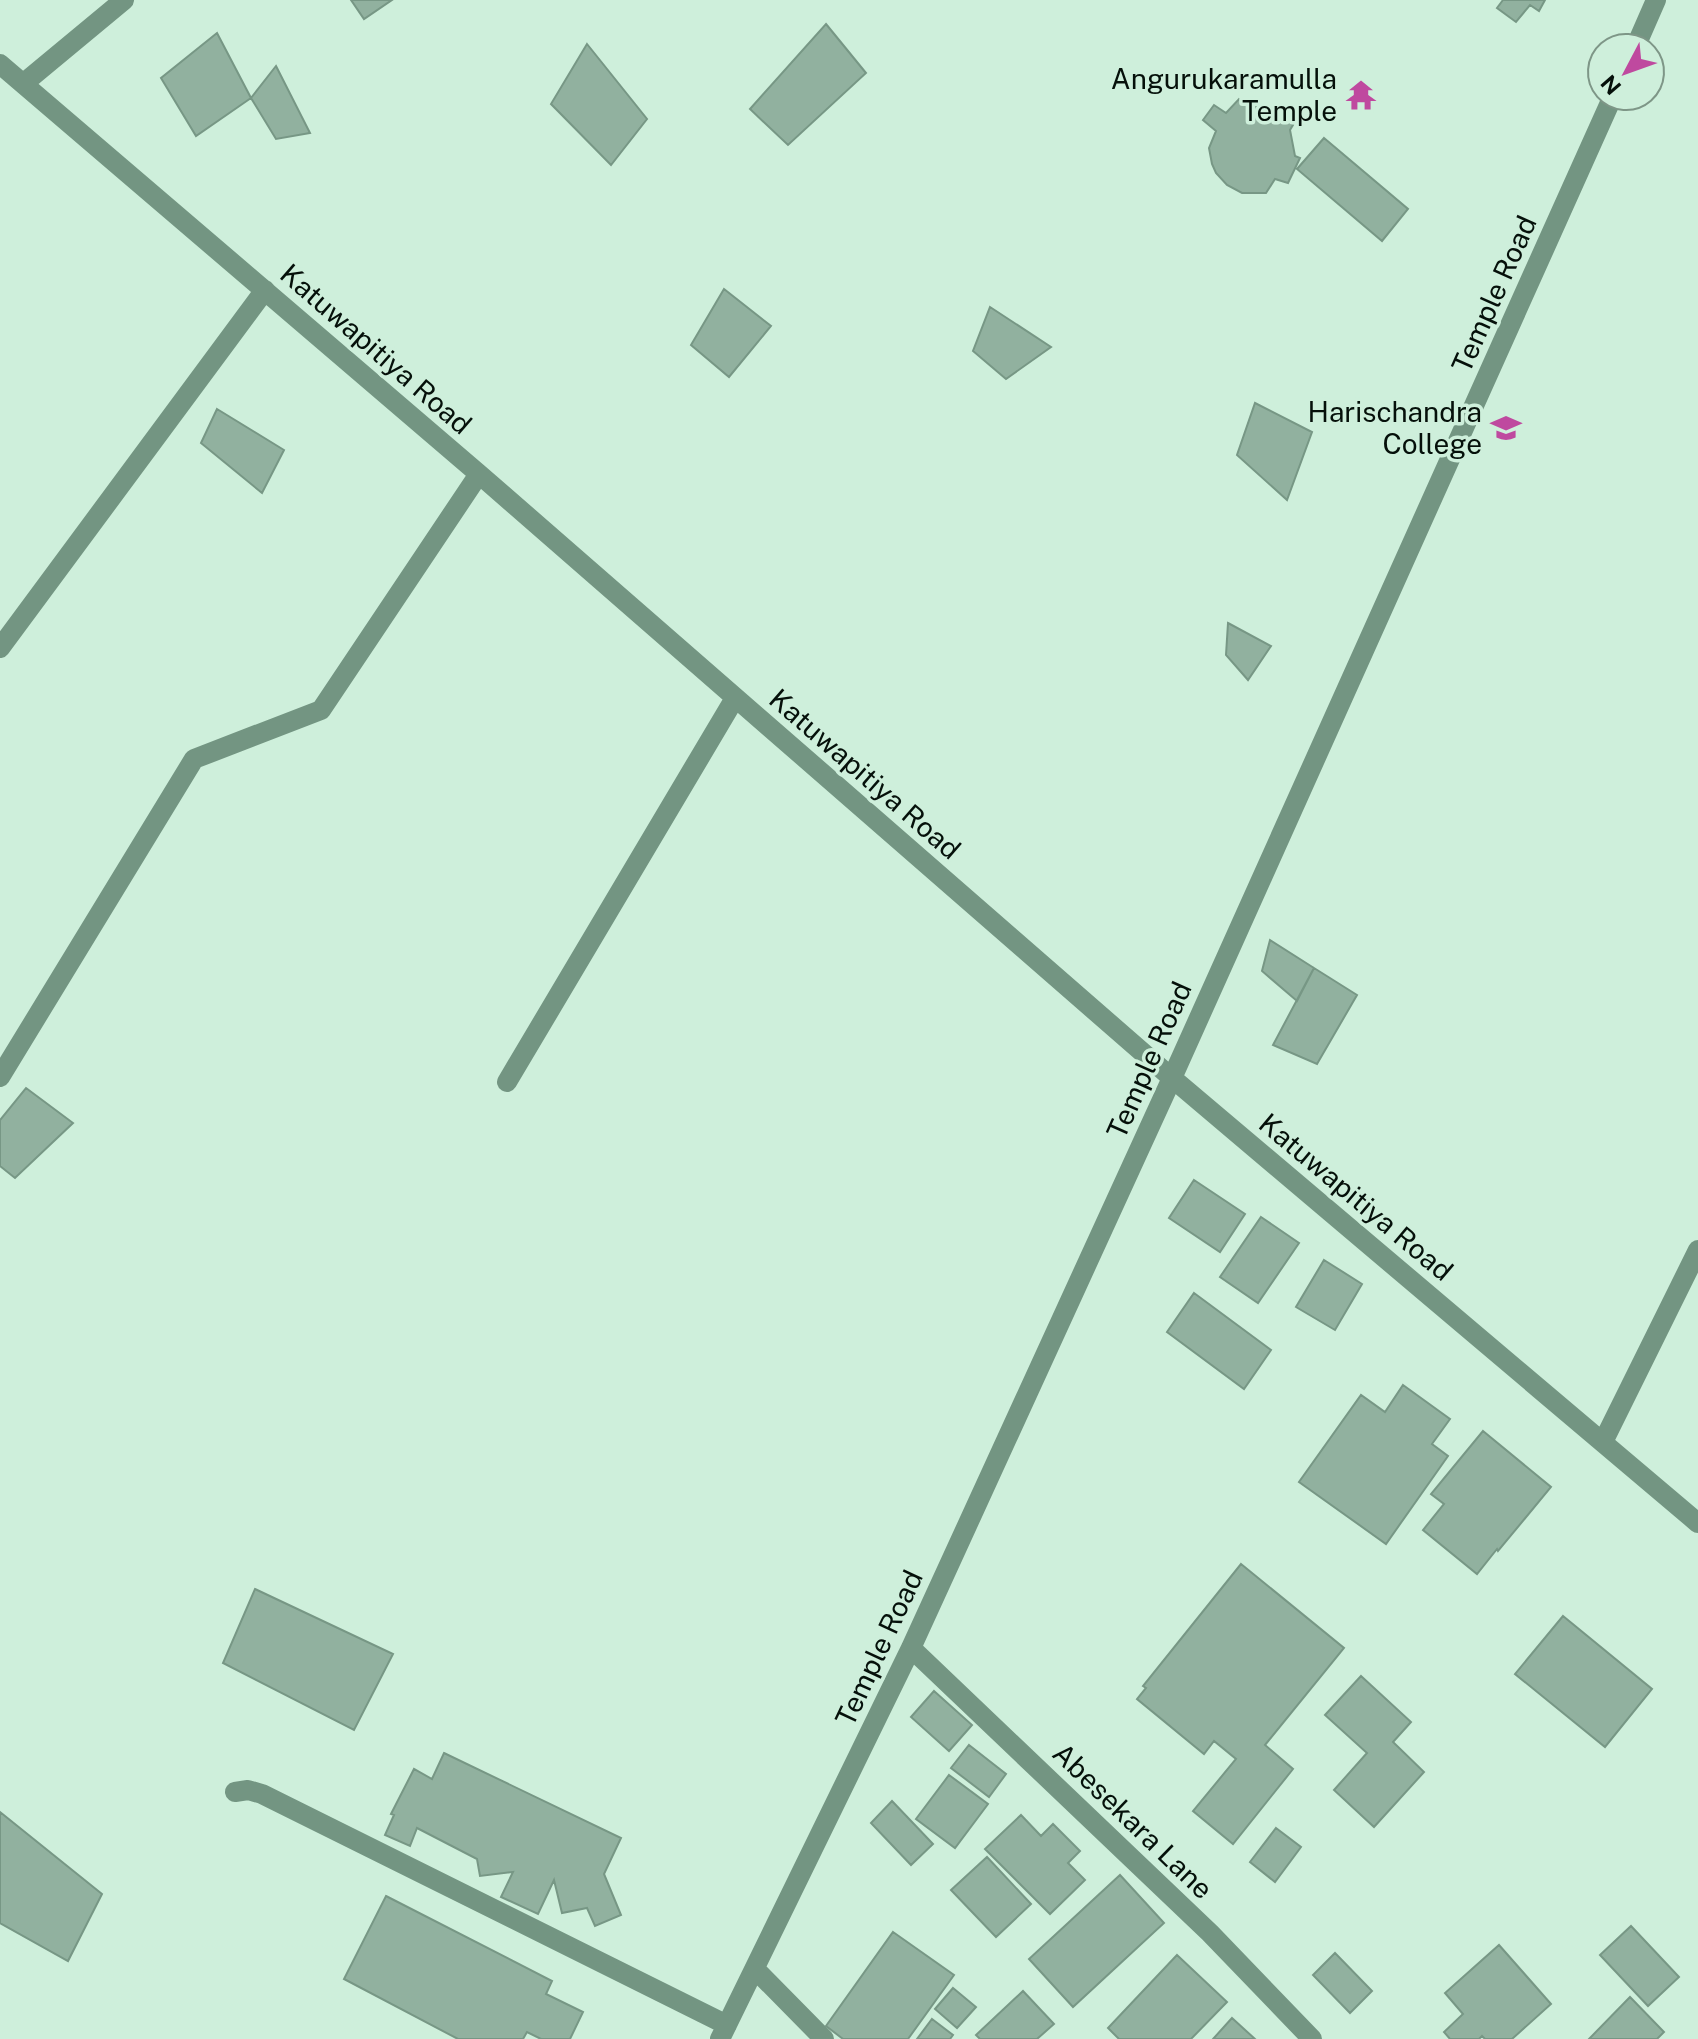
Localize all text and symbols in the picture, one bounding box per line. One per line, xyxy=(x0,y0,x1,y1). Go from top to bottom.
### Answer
north arrow xyxy=(1586,32,1666,112)
place label: Angurukaramulla Temple xyxy=(1111,62,1337,127)
text: N xyxy=(1595,70,1626,100)
temple icon: Angurukaramulla Temple xyxy=(1344,78,1378,112)
street label: Temple Road xyxy=(1444,210,1543,377)
street label: Katuwapitiya Road xyxy=(274,257,479,441)
place label: Harischandra College xyxy=(1308,395,1482,460)
school or university icon: Harischandra College xyxy=(1489,411,1523,445)
street label: Katuwapitiya Road xyxy=(763,682,968,866)
street label: Temple Road xyxy=(1099,976,1198,1143)
street label: Katuwapitiya Road xyxy=(1253,1106,1460,1287)
street label: Temple Road xyxy=(828,1565,929,1731)
street label: Abesekara Lane xyxy=(1047,1736,1220,1905)

